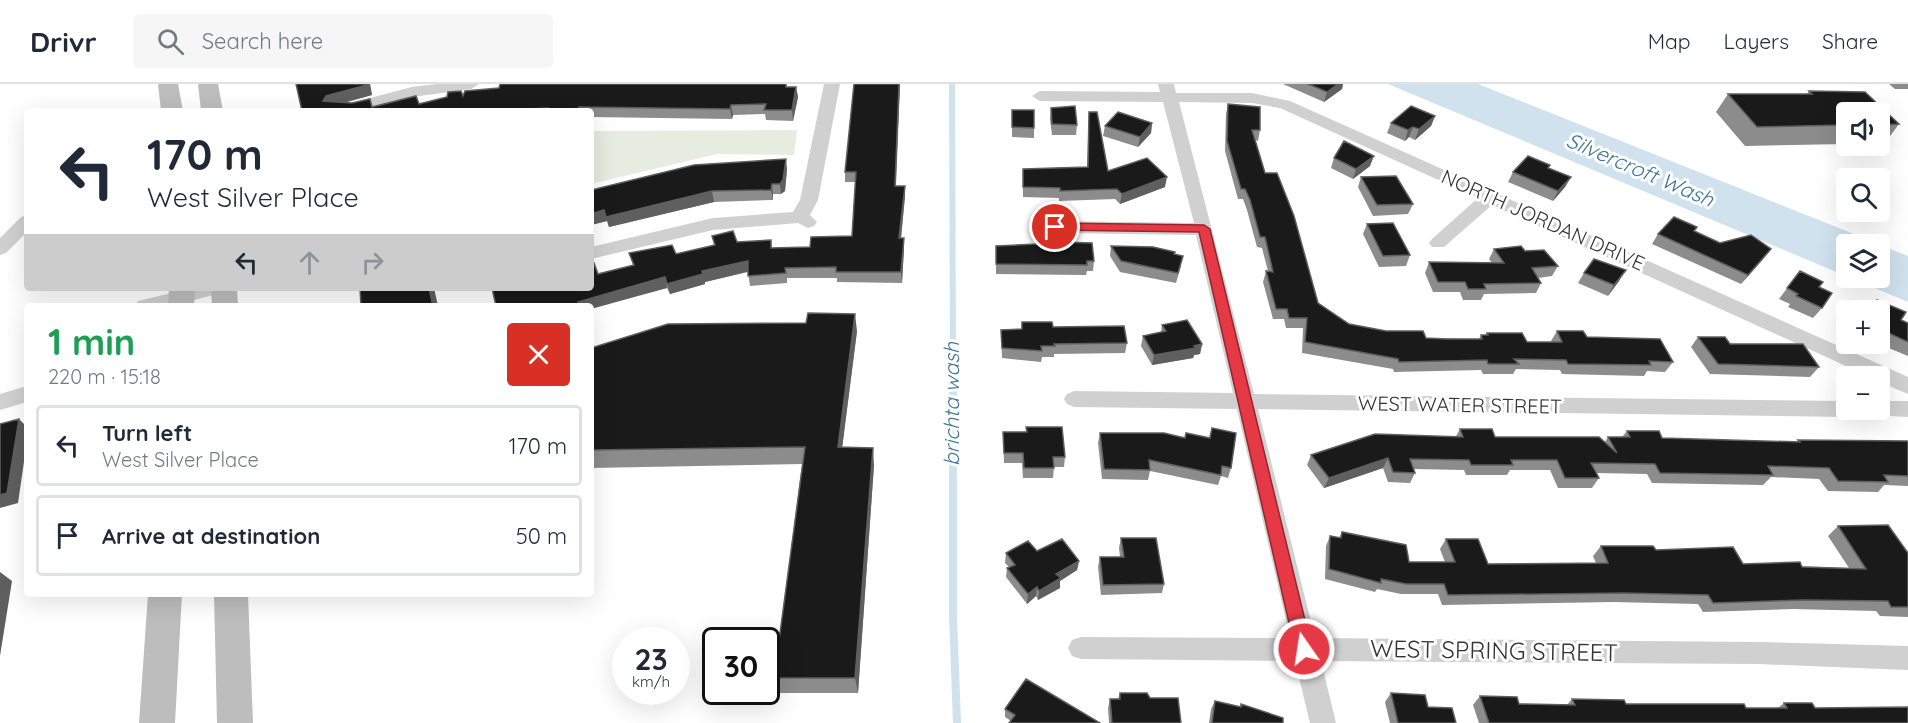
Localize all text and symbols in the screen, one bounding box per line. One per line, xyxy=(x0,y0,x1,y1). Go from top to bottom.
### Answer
search box xyxy=(133,14,553,68)
text: Drivr xyxy=(30,24,97,59)
icon: search xyxy=(154,25,187,58)
text: Search here xyxy=(202,27,323,55)
text: Map xyxy=(1648,28,1691,54)
text: Layers xyxy=(1724,28,1789,54)
text: Share xyxy=(1822,28,1878,54)
map controls xyxy=(1836,102,1890,420)
button: sound xyxy=(1836,102,1890,156)
water label: Silvercroft Wash xyxy=(1563,126,1719,212)
text: 170 m xyxy=(147,128,263,181)
icon: left xyxy=(48,132,126,210)
street label: NORTH JORDAN DRIVE xyxy=(1438,163,1649,276)
button: search xyxy=(1836,168,1890,222)
text: West Silver Place xyxy=(147,180,359,214)
pin xyxy=(1029,201,1080,252)
icon: arrive xyxy=(1038,210,1071,243)
button: layers xyxy=(1836,234,1890,288)
icon: left xyxy=(230,246,263,279)
icon: ahead xyxy=(293,246,326,279)
icon: right xyxy=(356,246,389,279)
button: + xyxy=(1836,300,1890,354)
text: 1 min xyxy=(48,319,135,364)
button: close xyxy=(507,323,570,386)
water label: brichta wash xyxy=(938,341,964,466)
text: 220 m · 15:18 xyxy=(48,364,161,389)
button: − xyxy=(1836,366,1890,420)
street label: WEST WATER STREET xyxy=(1358,390,1562,419)
text: Turn left xyxy=(102,419,192,447)
icon: left xyxy=(51,429,84,462)
text: 170 m xyxy=(508,432,567,460)
text: West Silver Place xyxy=(102,447,259,472)
icon: arrive xyxy=(51,519,84,552)
text: Arrive at destination xyxy=(102,522,320,550)
text: 50 m xyxy=(516,522,567,550)
position arrow xyxy=(1272,617,1336,681)
speed limit sign: 30 xyxy=(702,627,780,705)
street label: WEST SPRING STREET xyxy=(1370,633,1618,667)
text: 23 xyxy=(634,640,668,678)
text: km/h xyxy=(632,672,670,691)

